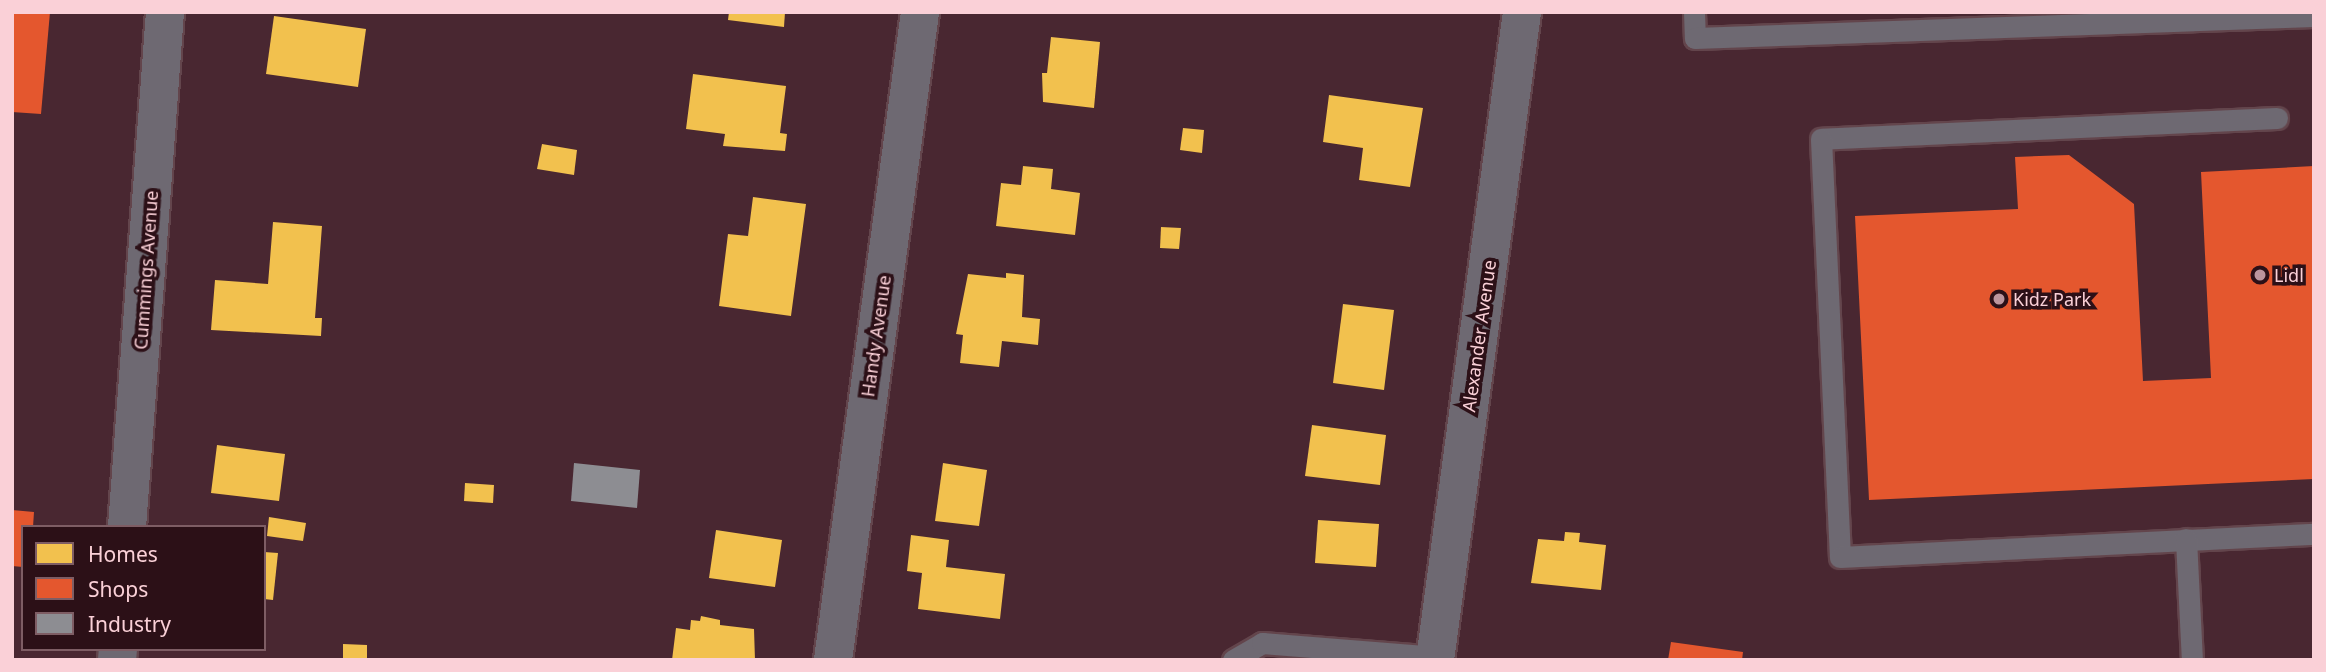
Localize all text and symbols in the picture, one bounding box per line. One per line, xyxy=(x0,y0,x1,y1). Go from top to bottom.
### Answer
street label: Cummings Avenue xyxy=(130,190,162,350)
street label: Alexander Avenue xyxy=(1458,259,1500,413)
place label: Lidl xyxy=(2274,264,2304,286)
marker: Lidl xyxy=(2252,267,2268,283)
street label: Handy Avenue xyxy=(857,274,895,398)
place label: Kidz Park xyxy=(2013,288,2091,310)
marker: Kidz Park xyxy=(1991,291,2007,307)
legend xyxy=(21,525,266,651)
text: Homes xyxy=(88,540,158,568)
text: Shops xyxy=(88,575,148,603)
text: Industry xyxy=(88,610,171,638)

